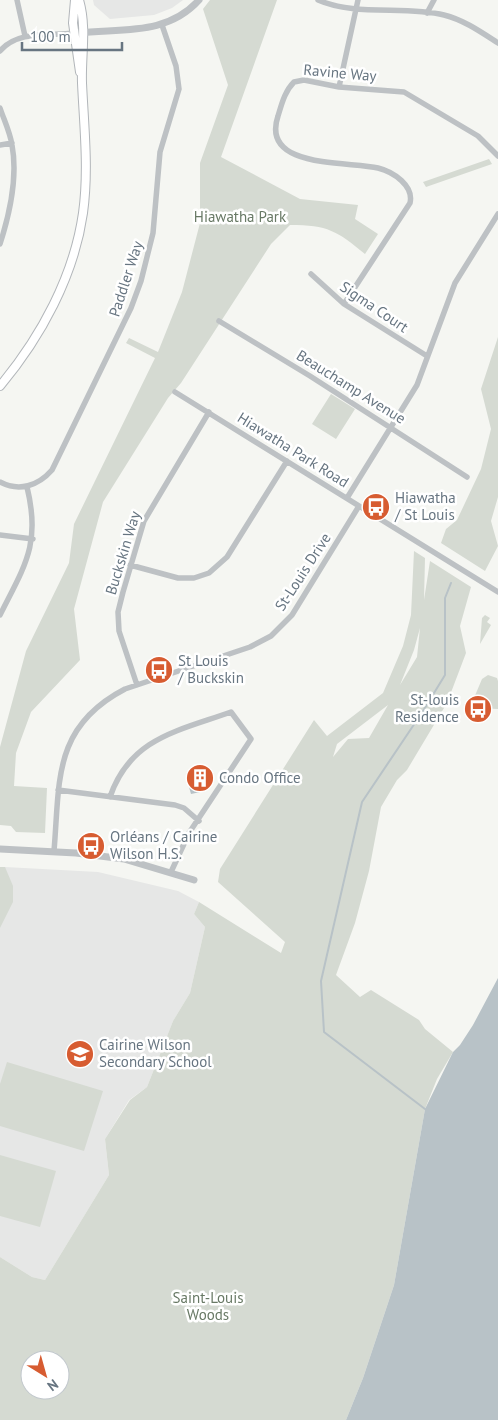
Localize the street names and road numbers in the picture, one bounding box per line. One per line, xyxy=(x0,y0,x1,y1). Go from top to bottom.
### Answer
street label: Ravine Way xyxy=(303,60,377,85)
street label: Paddler Way xyxy=(104,239,147,319)
street label: Sigma Court xyxy=(336,277,412,336)
street label: Beauchamp Avenue xyxy=(293,345,409,428)
street label: Hiawatha Park Road xyxy=(234,408,352,491)
street label: Buckskin Way xyxy=(101,509,144,597)
street label: St-Louis Drive xyxy=(270,529,335,614)

